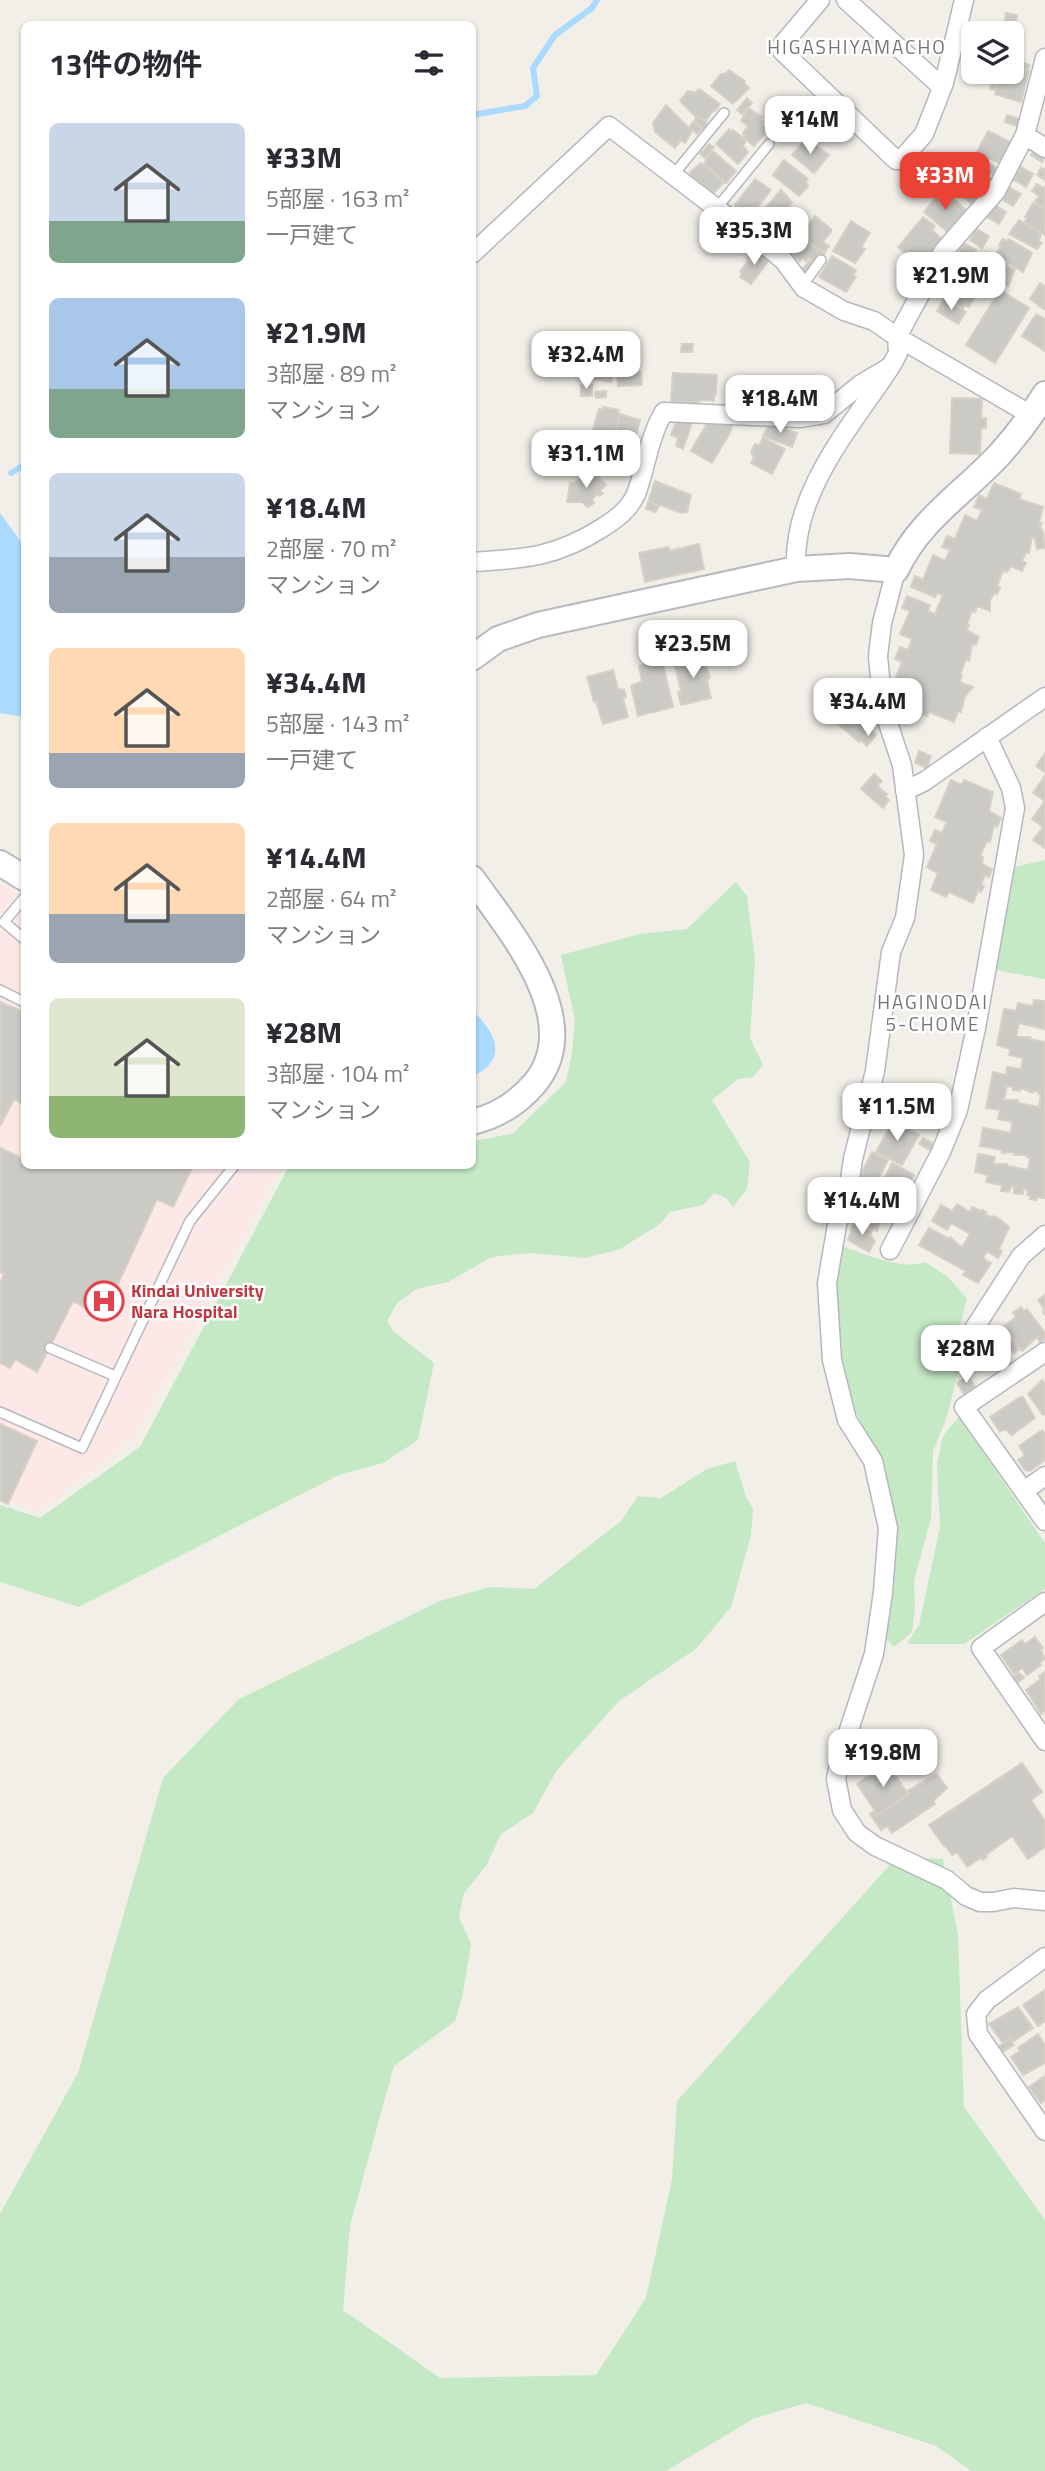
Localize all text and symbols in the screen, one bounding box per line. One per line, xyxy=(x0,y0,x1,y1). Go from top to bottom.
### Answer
map controls xyxy=(961,21,1024,84)
button: layers xyxy=(961,21,1024,84)
district label: HIGASHIYAMACHO xyxy=(767,32,947,61)
text: 13件の物件 xyxy=(49,41,203,87)
icon: filters xyxy=(410,44,448,82)
pin: ¥14M xyxy=(769,96,851,156)
text: ¥14M xyxy=(781,101,839,136)
text: ¥33M xyxy=(266,134,342,180)
icon: home xyxy=(105,151,189,235)
pin: ¥33M xyxy=(904,152,986,212)
text: ¥33M xyxy=(916,157,974,192)
text: 5部屋 · 163 m² xyxy=(266,181,409,216)
pin: ¥35.3M xyxy=(697,208,811,267)
text: ¥35.3M xyxy=(715,212,793,247)
text: 一戸建て xyxy=(266,217,358,252)
pin: ¥21.9M xyxy=(894,252,1008,312)
text: ¥21.9M xyxy=(912,257,990,292)
text: ¥21.9M xyxy=(266,309,367,355)
icon: home xyxy=(105,326,189,410)
pin: ¥32.4M xyxy=(529,332,643,391)
text: ¥32.4M xyxy=(547,336,625,371)
text: 3部屋 · 89 m² xyxy=(266,356,396,391)
pin: ¥18.4M xyxy=(723,376,837,435)
text: ¥18.4M xyxy=(741,380,819,415)
text: マンション xyxy=(266,392,381,427)
pin: ¥31.1M xyxy=(529,430,643,490)
text: ¥31.1M xyxy=(547,435,625,470)
text: ¥18.4M xyxy=(266,484,367,530)
icon: home xyxy=(105,501,189,585)
text: 2部屋 · 70 m² xyxy=(266,531,396,566)
text: マンション xyxy=(266,567,381,602)
pin: ¥23.5M xyxy=(636,620,750,680)
text: ¥23.5M xyxy=(654,625,732,660)
text: ¥34.4M xyxy=(266,659,367,705)
icon: home xyxy=(105,676,189,760)
pin: ¥34.4M xyxy=(811,678,925,738)
text: ¥34.4M xyxy=(829,683,907,718)
text: 5部屋 · 143 m² xyxy=(266,706,409,741)
text: 一戸建て xyxy=(266,742,358,777)
text: ¥14.4M xyxy=(266,834,367,880)
icon: home xyxy=(105,851,189,935)
text: 2部屋 · 64 m² xyxy=(266,881,396,916)
text: マンション xyxy=(266,917,381,952)
district label: HAGINODAI 5-CHOME xyxy=(877,987,989,1038)
text: ¥28M xyxy=(266,1009,342,1055)
icon: home xyxy=(105,1026,189,1110)
text: 3部屋 · 104 m² xyxy=(266,1056,409,1091)
pin: ¥11.5M xyxy=(840,1084,954,1143)
text: ¥11.5M xyxy=(858,1088,936,1123)
text: マンション xyxy=(266,1092,381,1127)
pin: ¥14.4M xyxy=(805,1178,919,1237)
text: ¥14.4M xyxy=(823,1182,901,1217)
place label: Kindai University Nara Hospital xyxy=(131,1277,264,1325)
hospital icon: Kindai University Nara Hospital xyxy=(83,1280,125,1322)
pin: ¥28M xyxy=(925,1326,1007,1385)
text: ¥28M xyxy=(937,1330,995,1365)
pin: ¥19.8M xyxy=(826,1730,940,1789)
text: ¥19.8M xyxy=(844,1734,922,1769)

